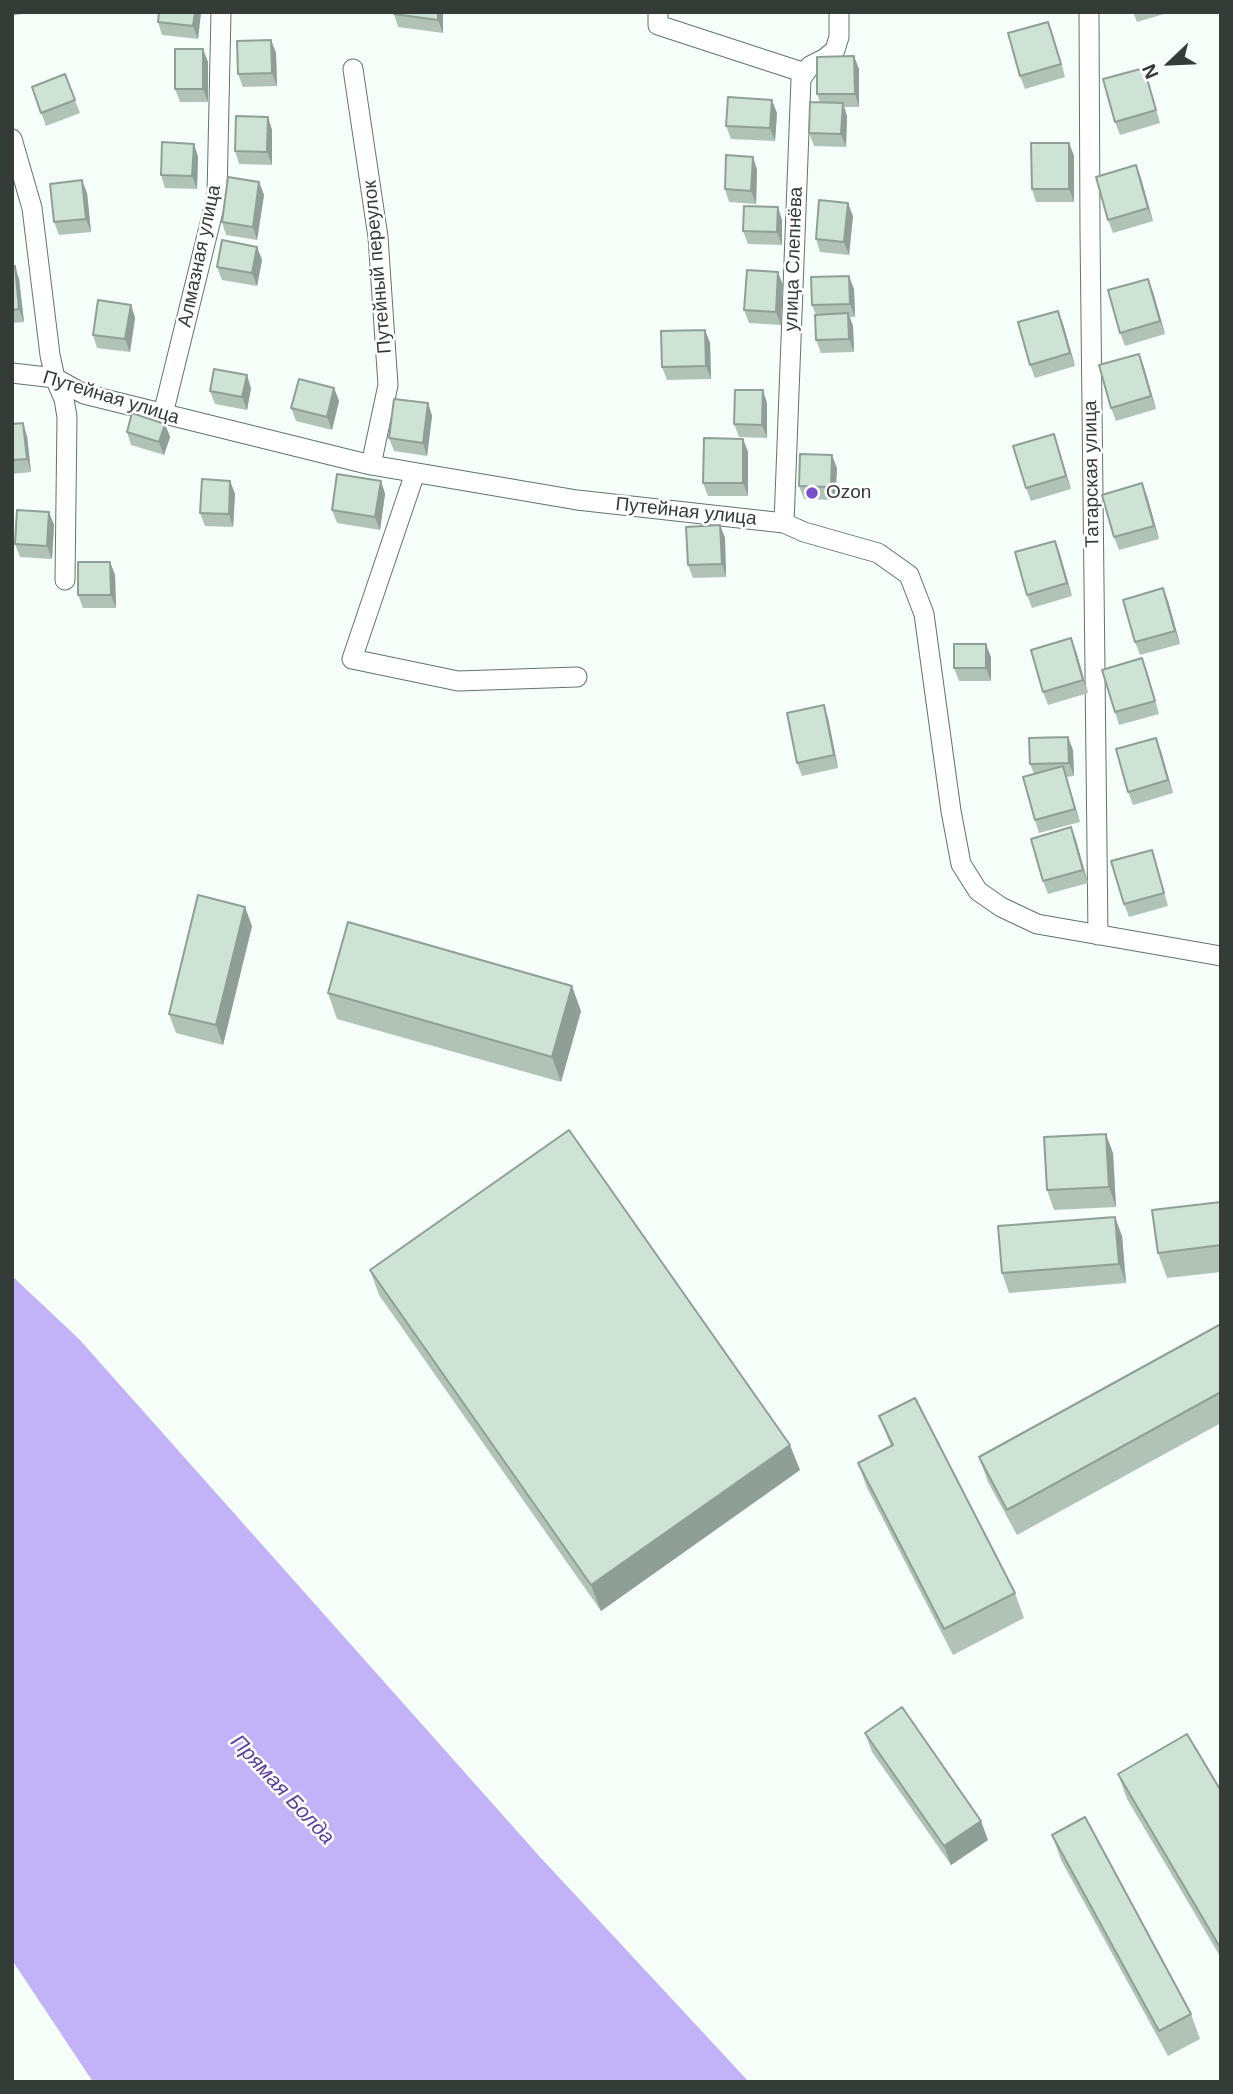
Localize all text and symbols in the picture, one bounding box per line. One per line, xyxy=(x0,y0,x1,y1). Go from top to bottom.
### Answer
north arrow xyxy=(1135,28,1205,98)
text: N xyxy=(1138,61,1163,82)
street label: Путейный переулок xyxy=(359,179,397,355)
street label: Алмазная улица xyxy=(174,183,226,329)
street label: улица Слепнёва xyxy=(780,186,808,332)
street label: Путейная улица xyxy=(40,366,182,430)
street label: Татарская улица xyxy=(1079,400,1105,548)
place label: Ozon xyxy=(826,482,871,504)
marker: Ozon xyxy=(804,485,820,501)
street label: Путейная улица xyxy=(614,493,758,531)
water label: Прямая Болда xyxy=(225,1730,339,1850)

